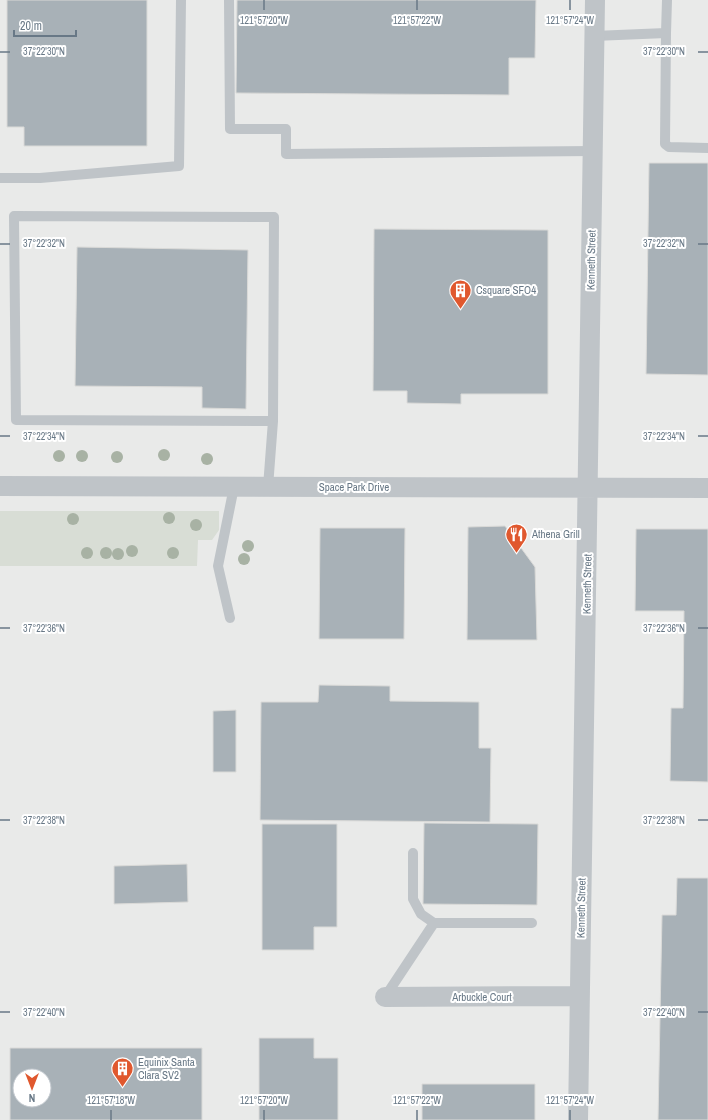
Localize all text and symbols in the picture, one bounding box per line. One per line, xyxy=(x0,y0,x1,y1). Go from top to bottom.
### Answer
scale bar xyxy=(14,12,76,38)
text: 121°57'20"W xyxy=(240,14,288,27)
text: 121°57'22"W xyxy=(393,14,441,27)
text: 121°57'24"W xyxy=(546,14,594,27)
text: 20 m xyxy=(20,18,42,34)
text: 37°22'30"N xyxy=(23,45,65,58)
text: 37°22'30"N xyxy=(643,45,685,58)
street label: Kenneth Street xyxy=(583,229,599,290)
text: 37°22'32"N xyxy=(23,237,65,250)
text: 37°22'32"N xyxy=(643,237,685,250)
building icon: Csquare SFO4 xyxy=(448,277,474,310)
place label: Csquare SFO4 xyxy=(476,283,536,297)
text: 37°22'34"N xyxy=(23,430,65,443)
text: 37°22'34"N xyxy=(643,430,685,443)
street label: Space Park Drive xyxy=(319,480,389,494)
restaurant icon: Athena Grill xyxy=(503,521,529,554)
place label: Athena Grill xyxy=(531,527,580,541)
street label: Kenneth Street xyxy=(579,553,595,614)
text: 37°22'36"N xyxy=(23,622,65,635)
text: 37°22'36"N xyxy=(643,622,685,635)
text: 37°22'38"N xyxy=(23,814,65,827)
text: 37°22'38"N xyxy=(643,814,685,827)
street label: Kenneth Street xyxy=(573,877,589,938)
street label: Arbuckle Court xyxy=(451,990,512,1004)
text: 37°22'40"N xyxy=(23,1006,65,1019)
text: 37°22'40"N xyxy=(643,1006,685,1019)
building icon: Equinix Santa Clara SV2 xyxy=(110,1055,136,1088)
place label: Equinix Santa Clara SV2 xyxy=(138,1055,195,1082)
north arrow xyxy=(12,1068,52,1108)
text: N xyxy=(29,1091,35,1105)
text: 121°57'18"W xyxy=(87,1094,135,1107)
text: 121°57'20"W xyxy=(240,1094,288,1107)
text: 121°57'22"W xyxy=(393,1094,441,1107)
text: 121°57'24"W xyxy=(546,1094,594,1107)

